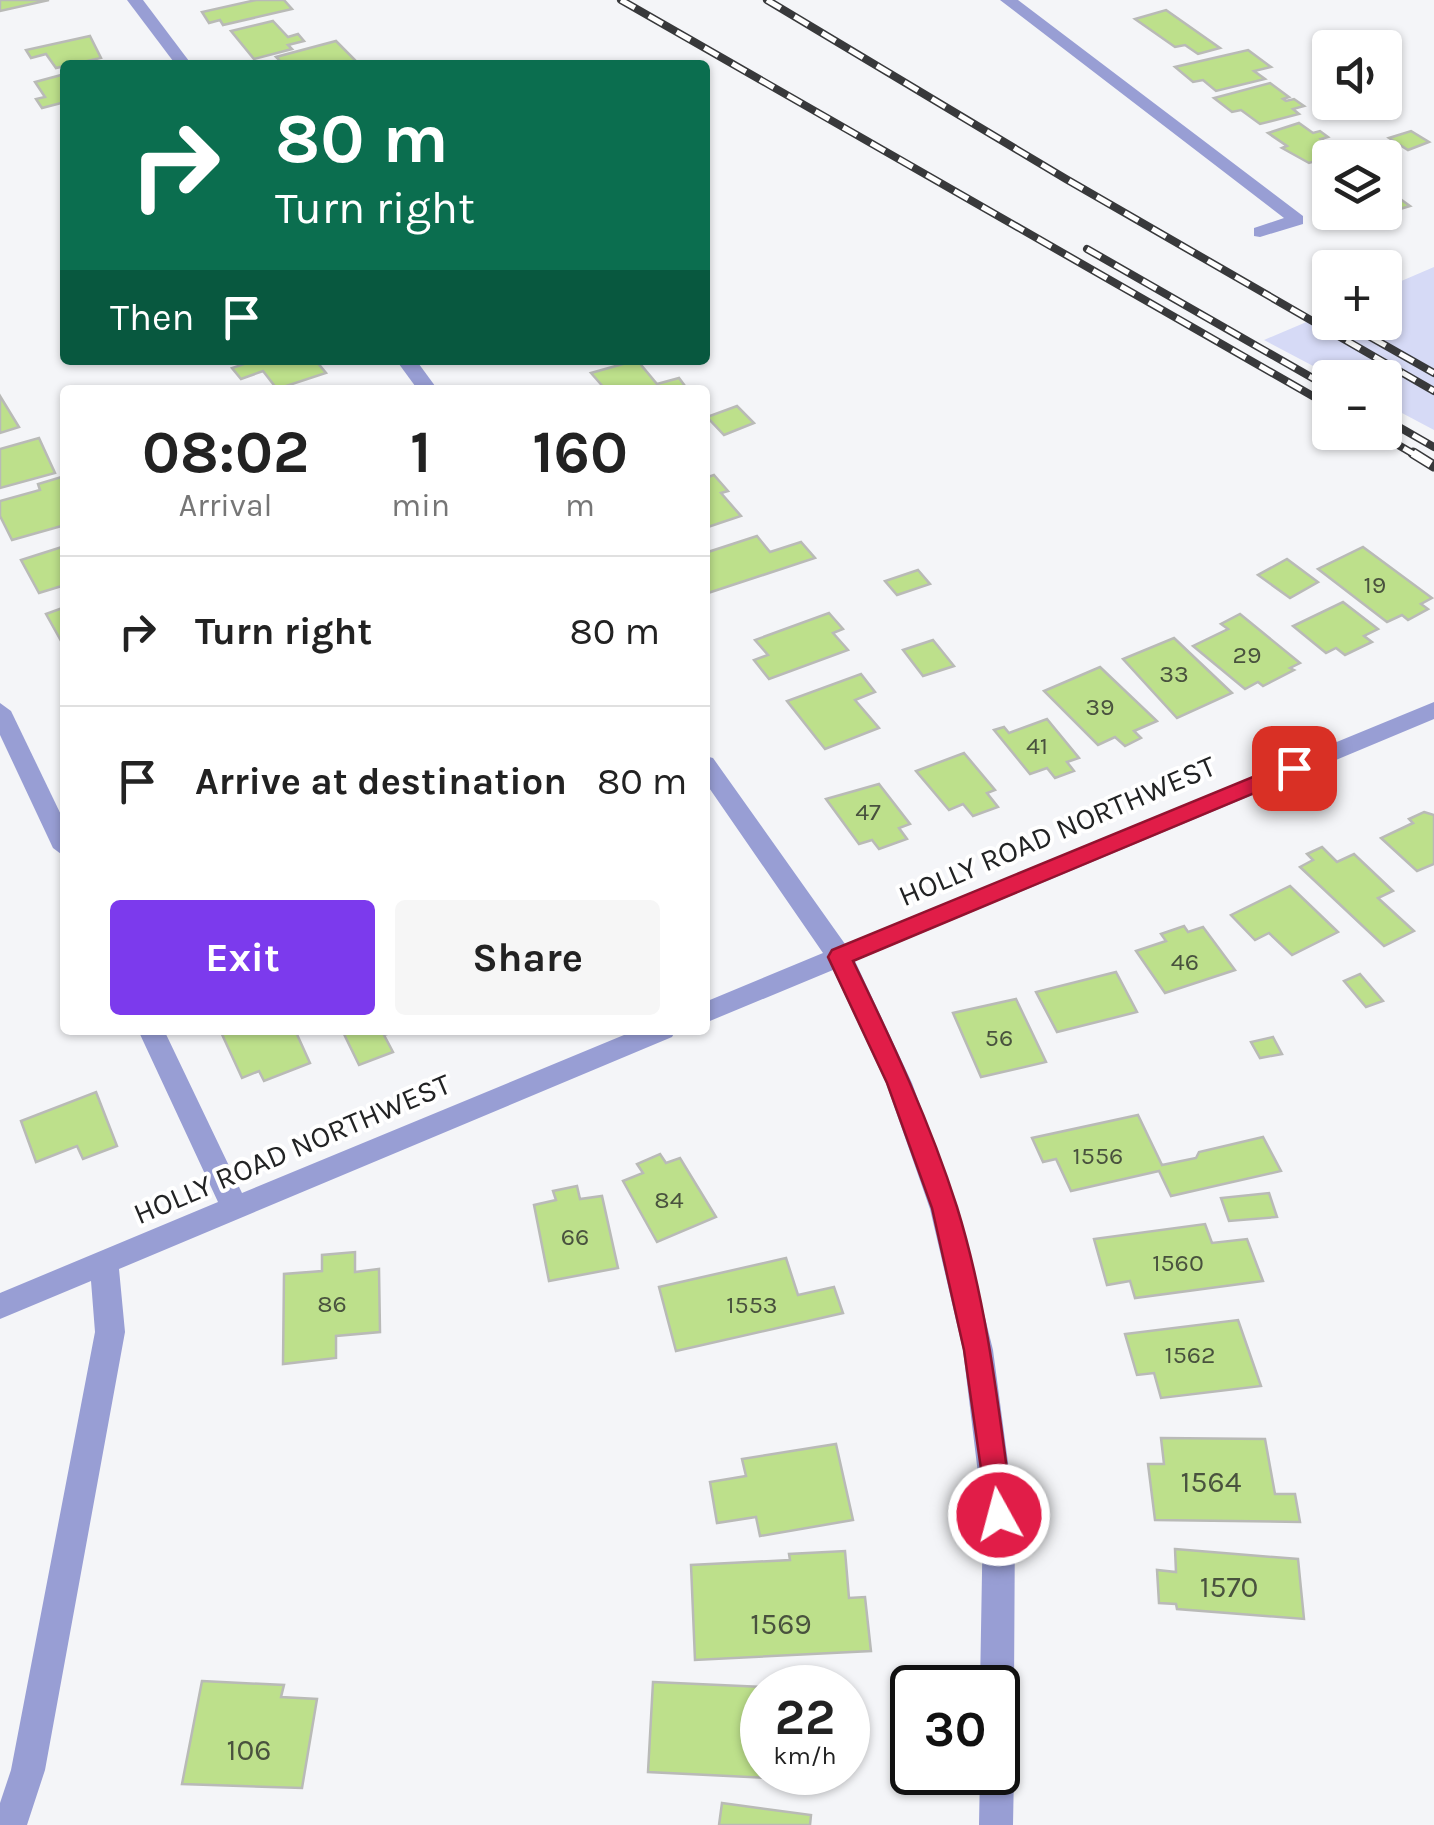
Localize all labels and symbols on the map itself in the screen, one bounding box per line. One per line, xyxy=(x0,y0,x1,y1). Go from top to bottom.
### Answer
house number: 19 xyxy=(1364,570,1386,599)
house number: 29 xyxy=(1233,640,1262,669)
house number: 33 xyxy=(1159,659,1189,688)
house number: 39 xyxy=(1085,692,1115,721)
pin xyxy=(1252,726,1337,811)
house number: 41 xyxy=(1026,731,1048,760)
street label: HOLLY ROAD NORTHWEST xyxy=(893,748,1221,914)
house number: 47 xyxy=(855,797,881,826)
house number: 46 xyxy=(1171,947,1199,976)
house number: 56 xyxy=(985,1023,1013,1052)
street label: HOLLY ROAD NORTHWEST xyxy=(128,1066,456,1232)
house number: 1556 xyxy=(1073,1141,1123,1170)
house number: 84 xyxy=(654,1185,684,1214)
house number: 66 xyxy=(561,1222,589,1251)
house number: 1560 xyxy=(1152,1248,1204,1277)
house number: 86 xyxy=(317,1289,347,1318)
house number: 1553 xyxy=(726,1290,778,1319)
house number: 1562 xyxy=(1164,1340,1216,1369)
position arrow xyxy=(947,1463,1051,1567)
house number: 1564 xyxy=(1181,1464,1242,1500)
house number: 1570 xyxy=(1200,1569,1258,1605)
house number: 1569 xyxy=(750,1606,812,1642)
speed limit sign: 30 xyxy=(890,1665,1020,1795)
house number: 106 xyxy=(227,1732,271,1768)

